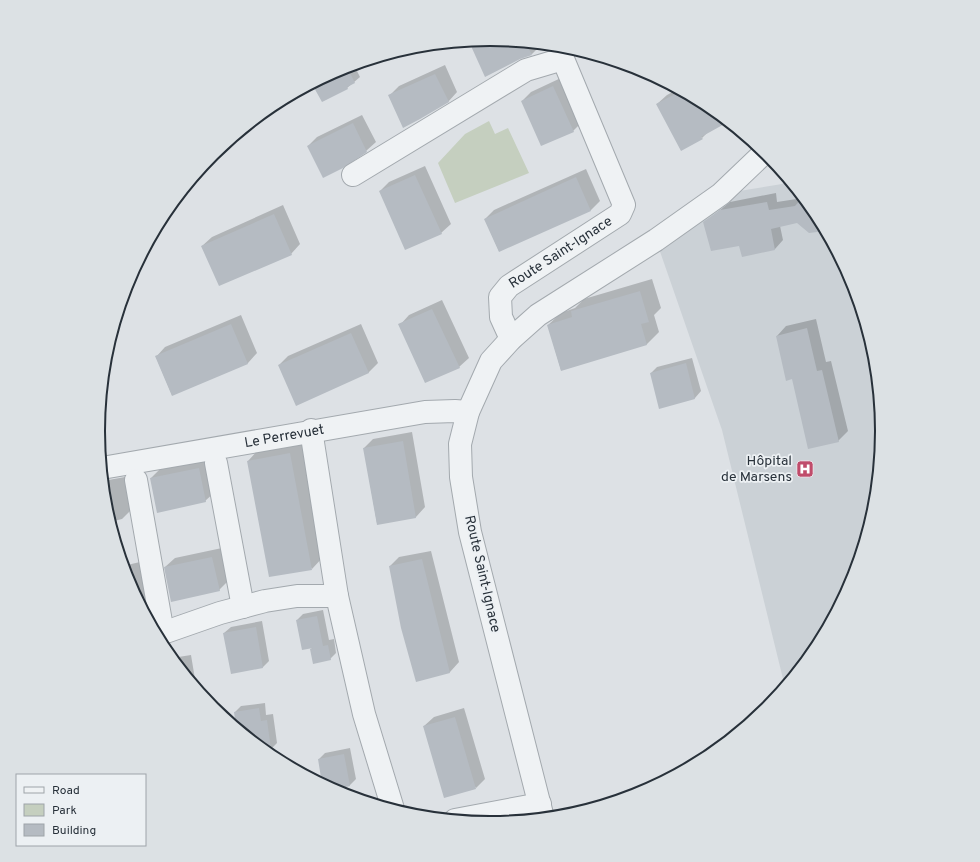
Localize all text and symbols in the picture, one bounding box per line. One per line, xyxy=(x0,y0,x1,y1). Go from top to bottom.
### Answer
street label: Route Saint-Ignace xyxy=(506,213,616,292)
street label: Le Perrevuet xyxy=(243,421,325,452)
place label: Hôpital de Marsens xyxy=(721,453,792,486)
hospital icon: Hôpital de Marsens xyxy=(795,459,815,479)
street label: Route Saint-Ignace xyxy=(460,514,504,634)
legend xyxy=(16,774,146,846)
text: Road xyxy=(52,783,80,799)
text: Park xyxy=(52,803,77,819)
text: Building xyxy=(52,823,96,839)

